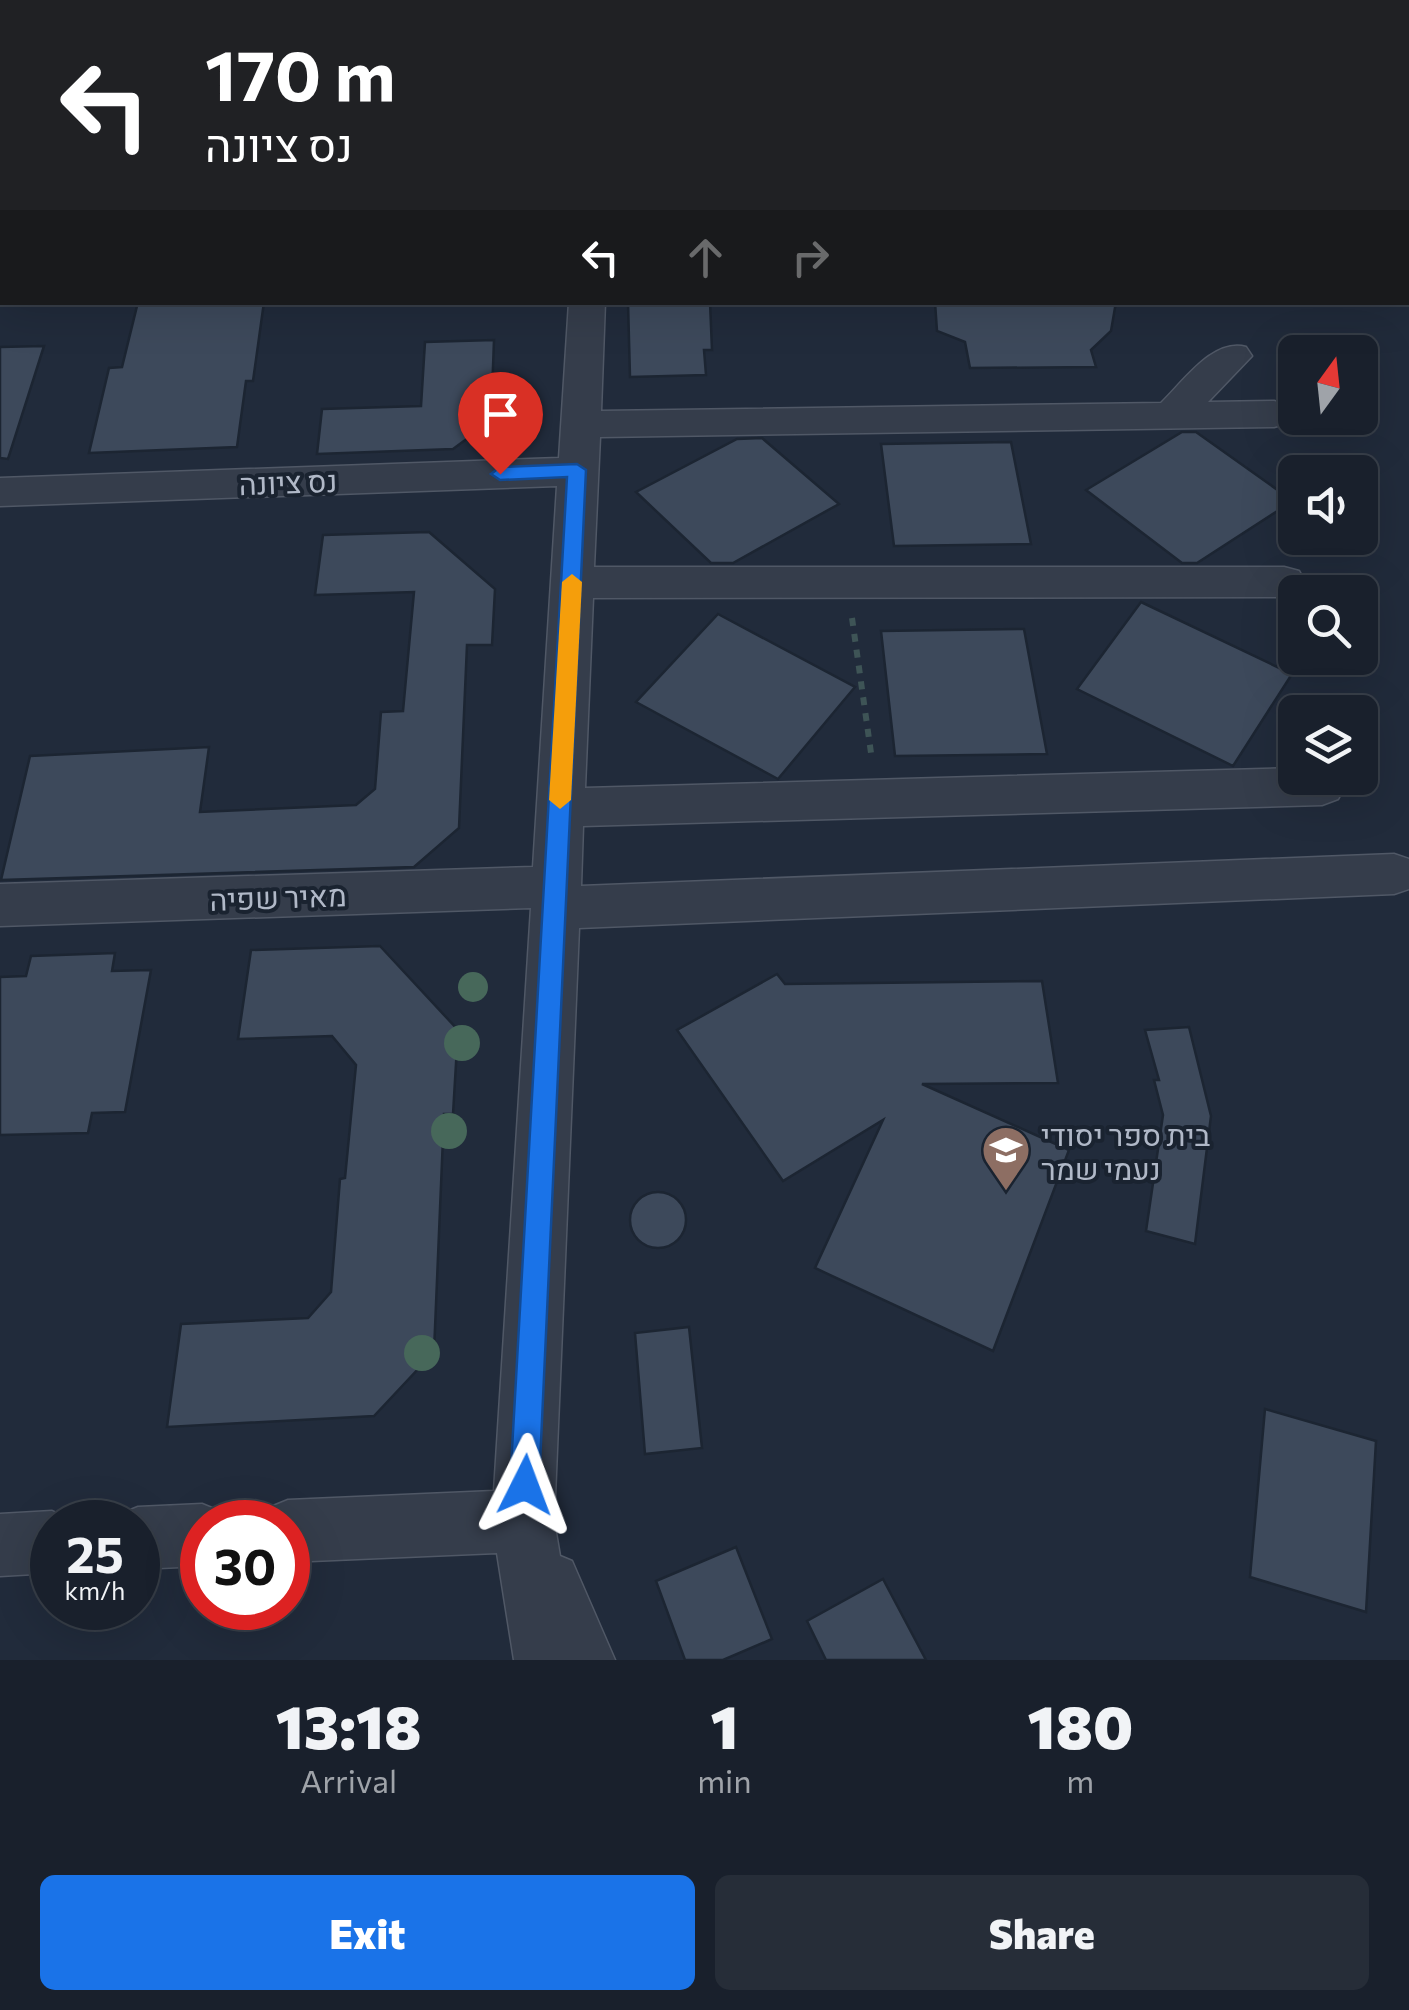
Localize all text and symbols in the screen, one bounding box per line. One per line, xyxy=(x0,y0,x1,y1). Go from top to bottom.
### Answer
text: 170 m xyxy=(205,30,396,115)
icon: left xyxy=(40,40,170,170)
text: נס ציונה xyxy=(205,116,353,171)
icon: left xyxy=(573,230,628,285)
icon: ahead xyxy=(678,230,733,285)
icon: right xyxy=(783,230,838,285)
north arrow xyxy=(1278,335,1378,435)
map controls xyxy=(1278,335,1378,795)
pin xyxy=(458,372,543,475)
icon: arrive xyxy=(473,387,528,442)
button: sound xyxy=(1278,455,1378,555)
street label: נס ציונה xyxy=(238,461,338,501)
button: search xyxy=(1278,575,1378,675)
button: layers xyxy=(1278,695,1378,795)
street label: מאיר שפיה xyxy=(209,875,347,917)
place label: בית ספר יסודי נעמי שמר xyxy=(1041,1115,1211,1186)
school or university icon: בית ספר יסודי נעמי שמר xyxy=(980,1124,1032,1192)
position arrow xyxy=(473,1433,577,1537)
speed limit sign: 30 xyxy=(180,1500,310,1630)
text: 25 xyxy=(66,1522,124,1583)
text: km/h xyxy=(65,1575,125,1605)
text: 13:18 xyxy=(276,1688,421,1761)
text: 1 xyxy=(710,1688,738,1761)
text: 180 xyxy=(1027,1688,1133,1761)
text: Arrival xyxy=(300,1760,397,1800)
text: min xyxy=(697,1760,752,1800)
text: m xyxy=(1066,1760,1094,1800)
button: Exit xyxy=(40,1875,695,1990)
button: Share xyxy=(715,1875,1369,1990)

